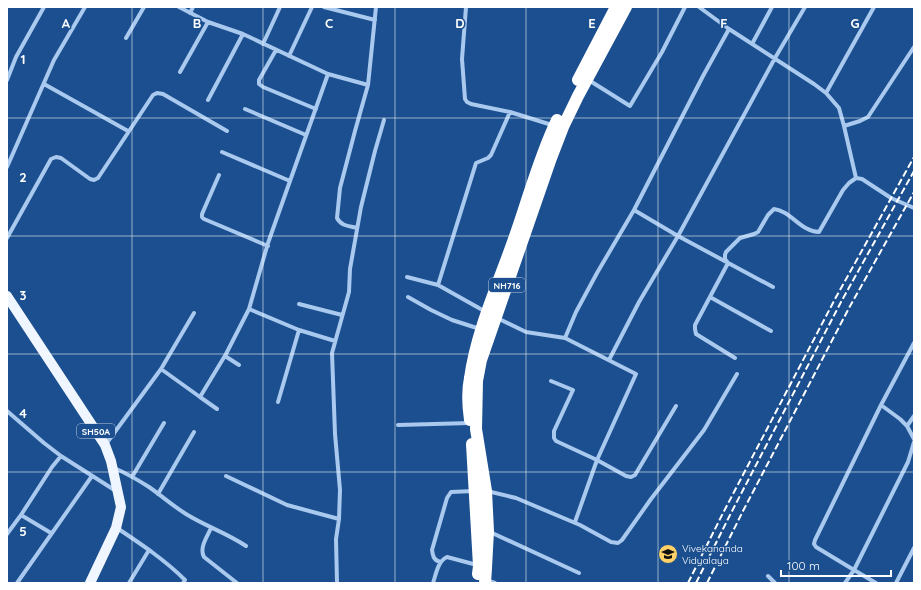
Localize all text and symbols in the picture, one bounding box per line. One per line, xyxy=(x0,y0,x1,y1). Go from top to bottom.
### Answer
text: A xyxy=(62,15,71,31)
text: B xyxy=(193,15,201,31)
text: C xyxy=(325,15,333,31)
text: D xyxy=(455,15,465,31)
text: E xyxy=(588,15,596,31)
text: F xyxy=(720,15,728,31)
text: G xyxy=(850,15,860,31)
text: 1 xyxy=(20,51,26,67)
text: 2 xyxy=(19,169,27,185)
road number: NH716 xyxy=(489,278,525,292)
text: 3 xyxy=(20,287,27,303)
text: 4 xyxy=(19,405,27,421)
road number: SH50A xyxy=(77,424,115,438)
text: 5 xyxy=(19,523,27,539)
place label: Vivekananda Vidyalaya xyxy=(682,542,743,567)
school or university icon: Vivekananda Vidyalaya xyxy=(657,543,679,565)
scale bar xyxy=(781,552,891,578)
text: 100 m xyxy=(787,558,820,573)

